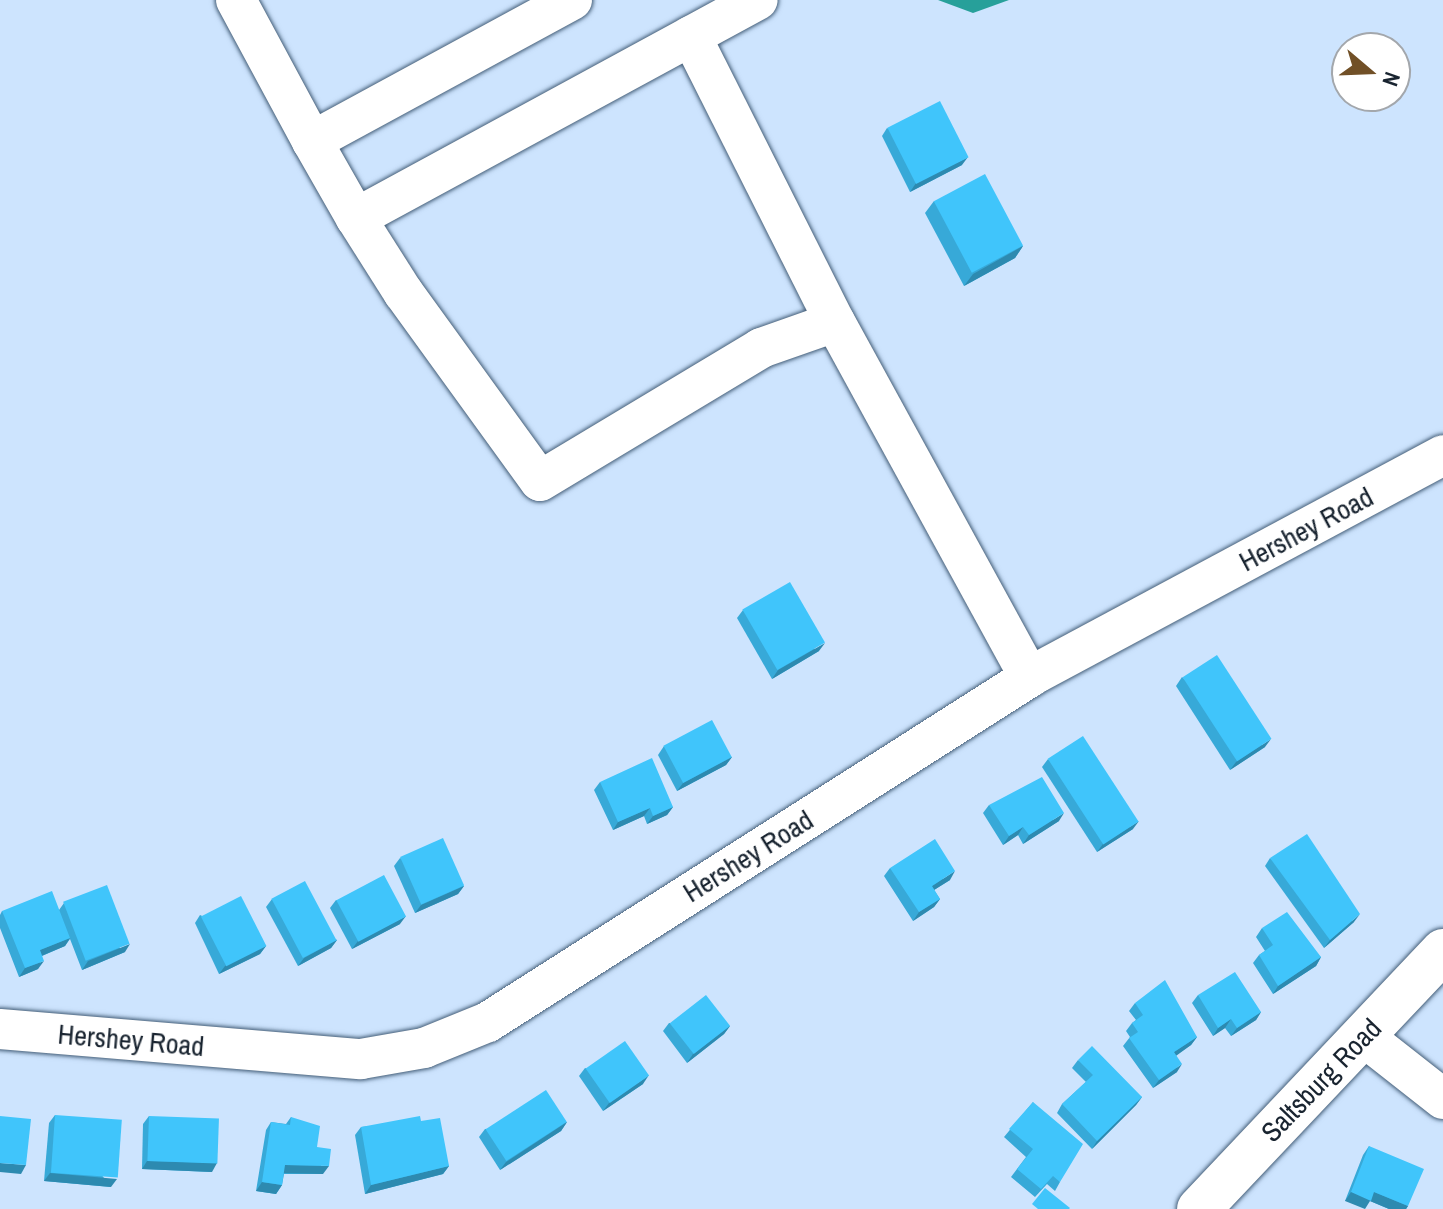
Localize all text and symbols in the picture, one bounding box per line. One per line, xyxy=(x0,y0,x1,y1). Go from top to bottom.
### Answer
north arrow xyxy=(1331,32,1411,112)
text: N xyxy=(1375,68,1408,90)
street label: Hershey Road xyxy=(1233,480,1379,578)
street label: Hershey Road xyxy=(677,803,819,909)
street label: Saltsburg Road xyxy=(1254,1011,1388,1149)
street label: Hershey Road xyxy=(56,1017,206,1063)

